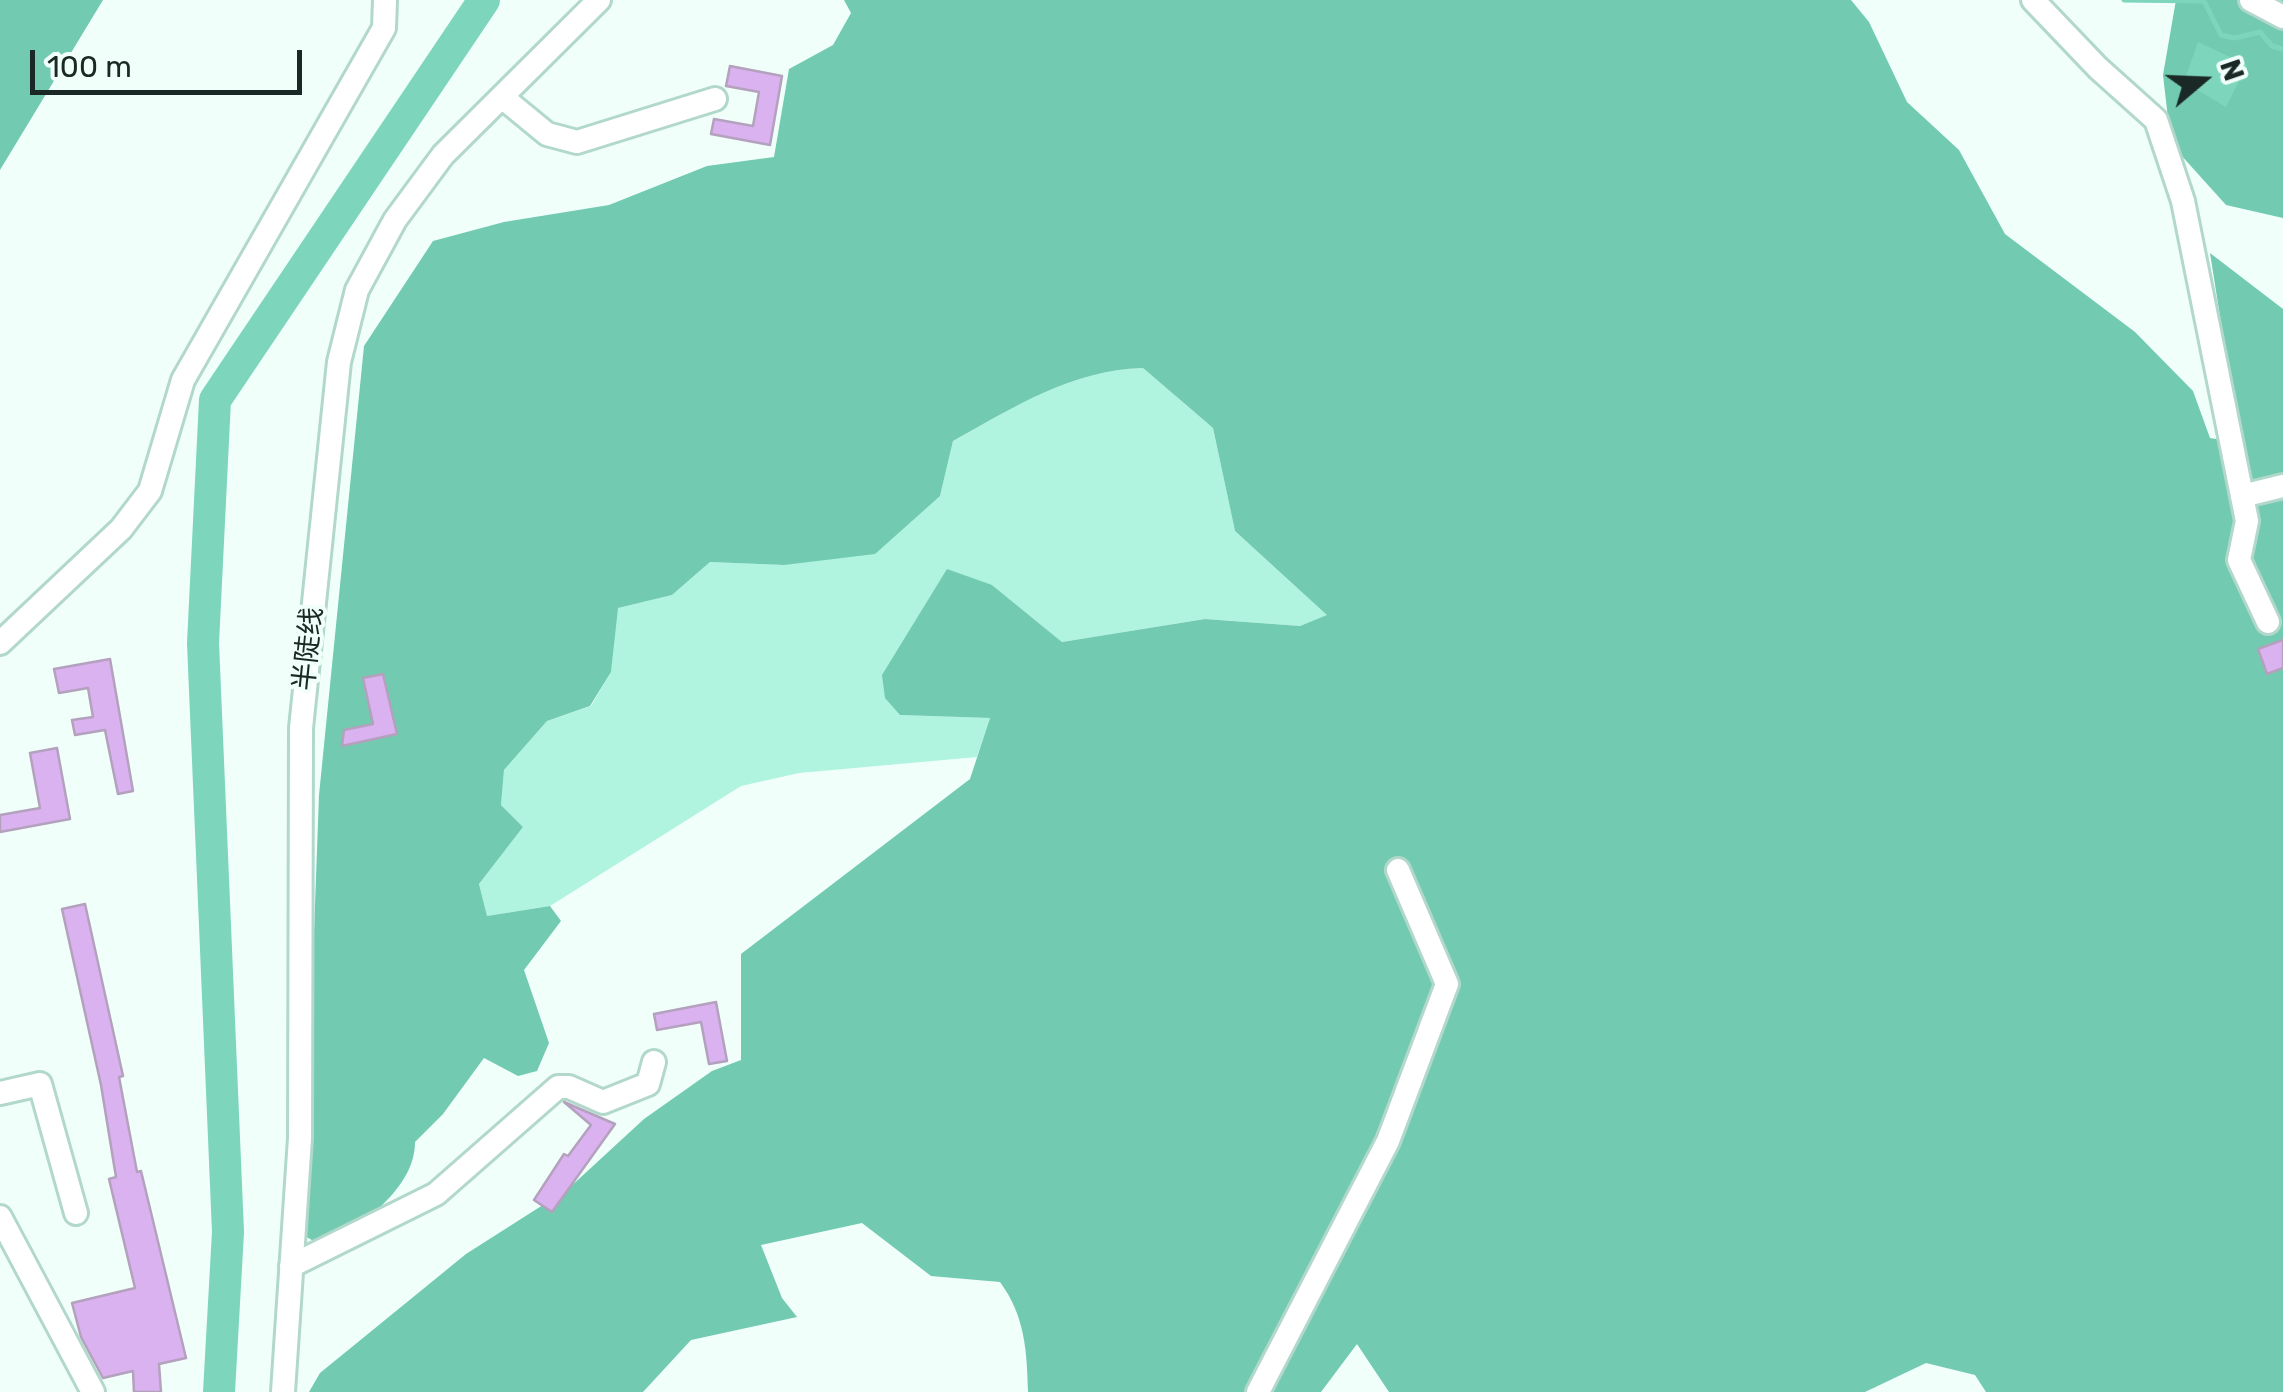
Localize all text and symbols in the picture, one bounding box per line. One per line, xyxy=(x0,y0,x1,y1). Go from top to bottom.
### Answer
scale bar xyxy=(35,30,308,92)
north arrow xyxy=(2153,30,2253,130)
text: 100 m xyxy=(47,49,132,85)
text: N xyxy=(2213,55,2251,85)
street label: 半陡线 xyxy=(288,605,330,693)

